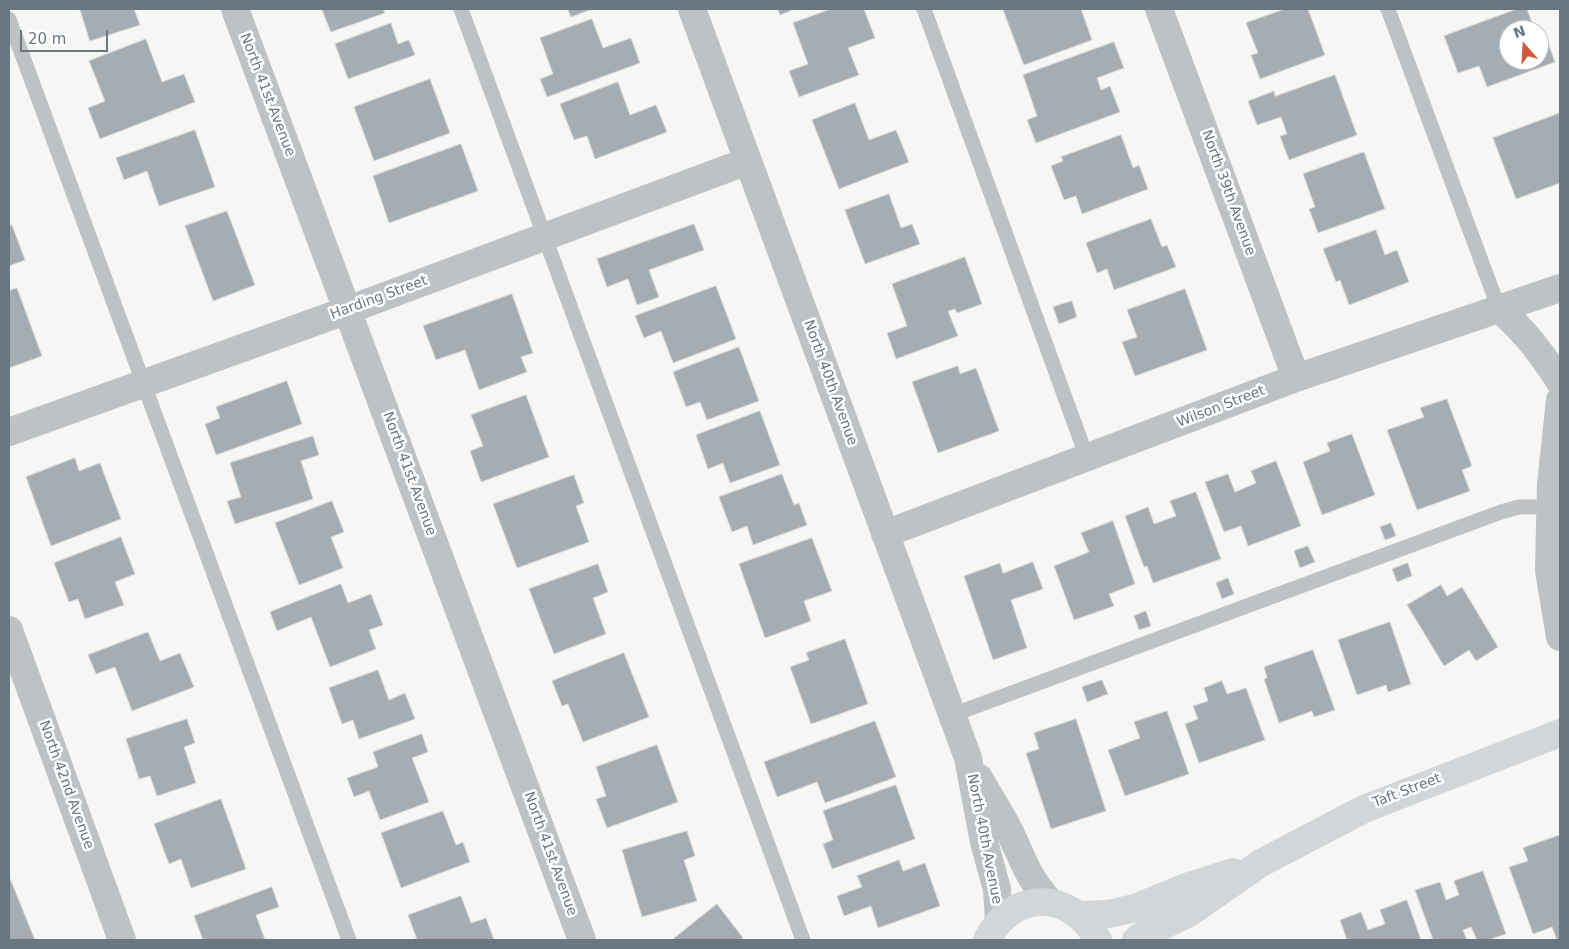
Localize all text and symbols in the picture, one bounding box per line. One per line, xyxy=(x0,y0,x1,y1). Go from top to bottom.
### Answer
scale bar xyxy=(22,20,110,52)
north arrow xyxy=(1499,20,1549,70)
text: N xyxy=(1511,22,1528,41)
text: 20 m xyxy=(28,30,66,48)
street label: North 41st Avenue xyxy=(236,31,298,159)
street label: North 39th Avenue xyxy=(1197,128,1259,258)
street label: Harding Street xyxy=(328,273,430,323)
street label: North 40th Avenue xyxy=(799,318,861,448)
street label: Wilson Street xyxy=(1175,382,1267,432)
street label: North 41st Avenue xyxy=(379,410,439,538)
street label: North 42nd Avenue xyxy=(35,718,97,852)
street label: Taft Street xyxy=(1370,770,1444,812)
street label: North 40th Avenue xyxy=(963,772,1005,906)
street label: North 41st Avenue xyxy=(520,790,580,918)

